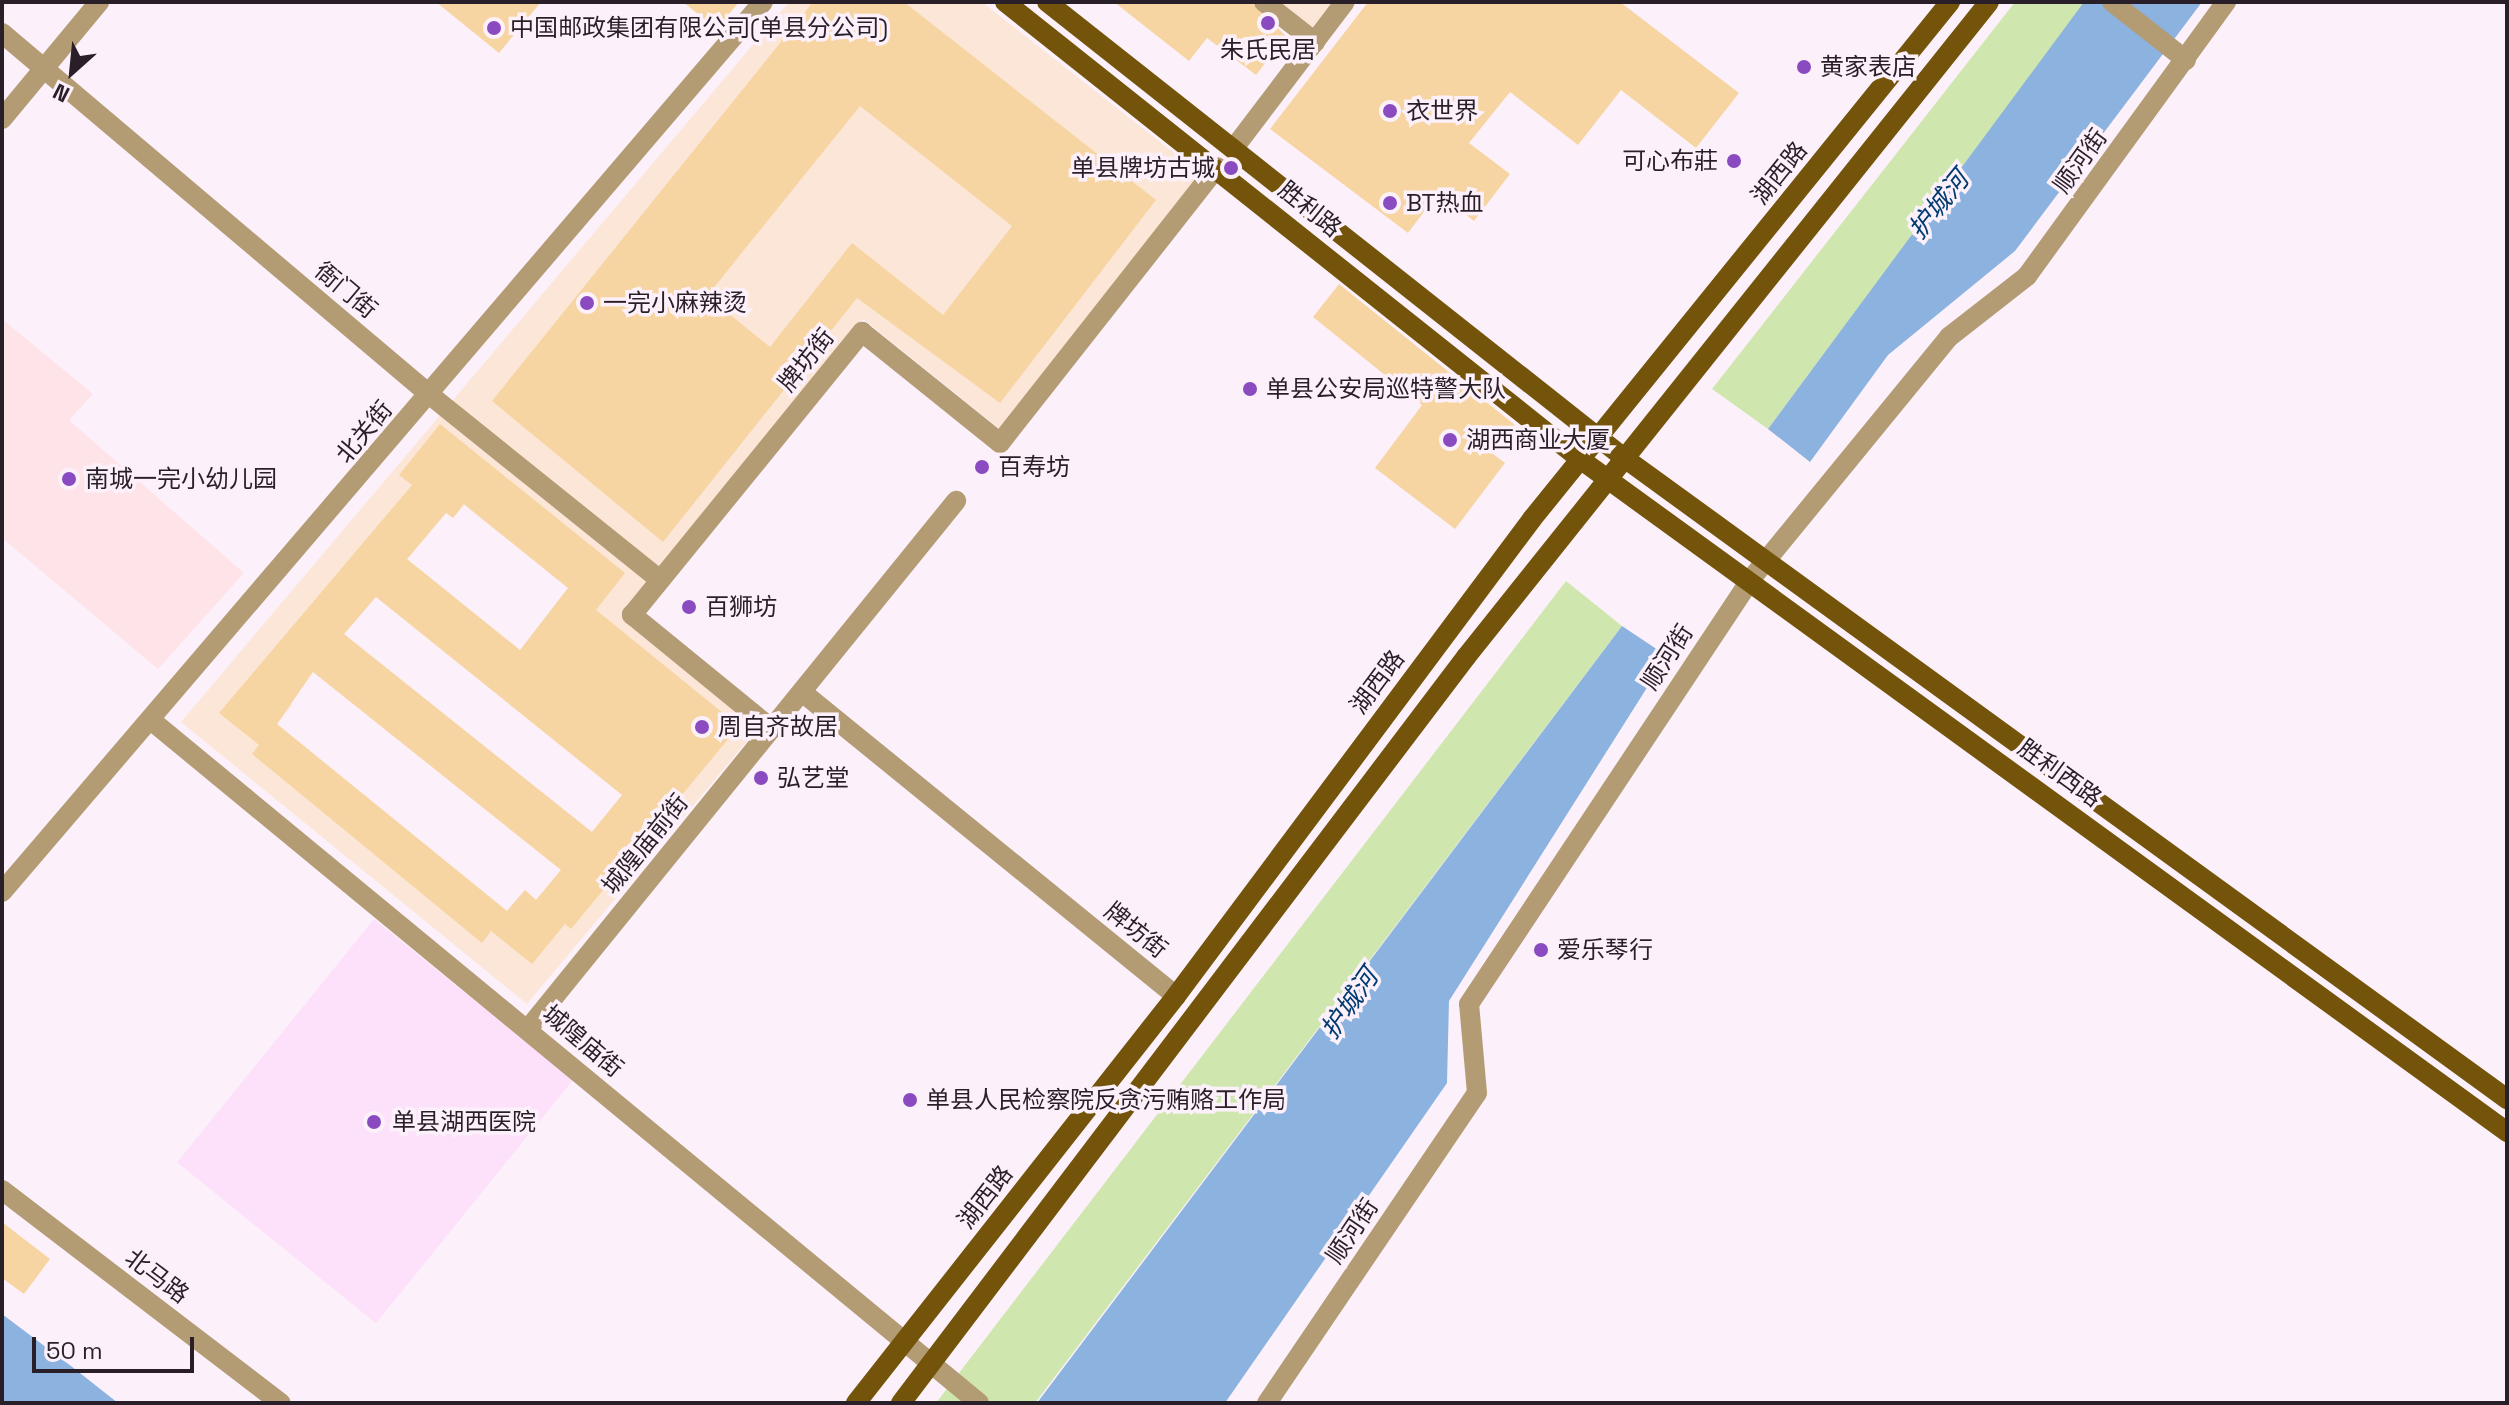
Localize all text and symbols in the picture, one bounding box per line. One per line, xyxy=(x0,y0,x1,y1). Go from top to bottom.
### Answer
place label: 中国邮政集团有限公司(单县分公司) xyxy=(510,14,888,42)
marker: 朱氏民居 xyxy=(1259,14,1277,32)
marker: 中国邮政集团有限公司(单县分公司) xyxy=(485,19,503,37)
north arrow xyxy=(32,32,112,112)
place label: 朱氏民居 xyxy=(1220,36,1316,64)
place label: 黄家表店 xyxy=(1820,53,1916,81)
marker: 黄家表店 xyxy=(1795,58,1813,76)
text: N xyxy=(48,78,74,109)
place label: 衣世界 xyxy=(1406,97,1478,125)
marker: 衣世界 xyxy=(1381,102,1399,120)
street label: 顺河街 xyxy=(2047,123,2113,199)
street label: 湖西路 xyxy=(1745,136,1813,210)
place label: 可心布莊 xyxy=(1622,147,1718,175)
marker: 可心布莊 xyxy=(1725,152,1743,170)
place label: 单县牌坊古城 xyxy=(1071,154,1215,182)
marker: 单县牌坊古城 xyxy=(1222,159,1240,177)
water label: 护城河 xyxy=(1902,165,1976,245)
street label: 胜利路 xyxy=(1273,175,1347,243)
place label: BT热血 xyxy=(1406,189,1484,217)
marker: BT热血 xyxy=(1381,194,1399,212)
street label: 衙门街 xyxy=(309,256,383,324)
place label: 一完小麻辣烫 xyxy=(603,289,747,317)
marker: 一完小麻辣烫 xyxy=(578,294,596,312)
street label: 牌坊街 xyxy=(772,323,840,397)
place label: 单县公安局巡特警大队 xyxy=(1266,375,1506,403)
marker: 单县公安局巡特警大队 xyxy=(1241,380,1259,398)
street label: 北关街 xyxy=(330,395,398,469)
place label: 湖西商业大厦 xyxy=(1466,426,1610,454)
marker: 湖西商业大厦 xyxy=(1441,431,1459,449)
place label: 百寿坊 xyxy=(998,453,1070,481)
marker: 百寿坊 xyxy=(973,458,991,476)
place label: 南城一完小幼儿园 xyxy=(85,465,277,493)
marker: 南城一完小幼儿园 xyxy=(60,470,78,488)
place label: 百狮坊 xyxy=(705,593,777,621)
marker: 百狮坊 xyxy=(680,598,698,616)
street label: 顺河街 xyxy=(1635,619,1699,695)
street label: 湖西路 xyxy=(1344,645,1410,719)
place label: 周自齐故居 xyxy=(718,713,838,741)
marker: 周自齐故居 xyxy=(693,718,711,736)
street label: 胜利西路 xyxy=(2013,733,2107,813)
place label: 弘艺堂 xyxy=(777,764,849,792)
marker: 弘艺堂 xyxy=(752,769,770,787)
street label: 城隍庙前街 xyxy=(596,788,694,900)
street label: 牌坊街 xyxy=(1099,896,1173,964)
place label: 爱乐琴行 xyxy=(1557,936,1653,964)
marker: 爱乐琴行 xyxy=(1532,941,1550,959)
water label: 护城河 xyxy=(1315,963,1385,1045)
street label: 城隍庙街 xyxy=(537,999,629,1083)
place label: 单县人民检察院反贪污贿赂工作局 xyxy=(926,1086,1286,1114)
marker: 单县人民检察院反贪污贿赂工作局 xyxy=(901,1091,919,1109)
place label: 单县湖西医院 xyxy=(392,1108,536,1136)
marker: 单县湖西医院 xyxy=(363,1111,385,1133)
street label: 湖西路 xyxy=(951,1160,1019,1234)
street label: 顺河街 xyxy=(1320,1193,1384,1269)
street label: 北马路 xyxy=(120,1243,194,1309)
scale bar xyxy=(36,1321,198,1371)
text: 50 m xyxy=(46,1335,103,1366)

